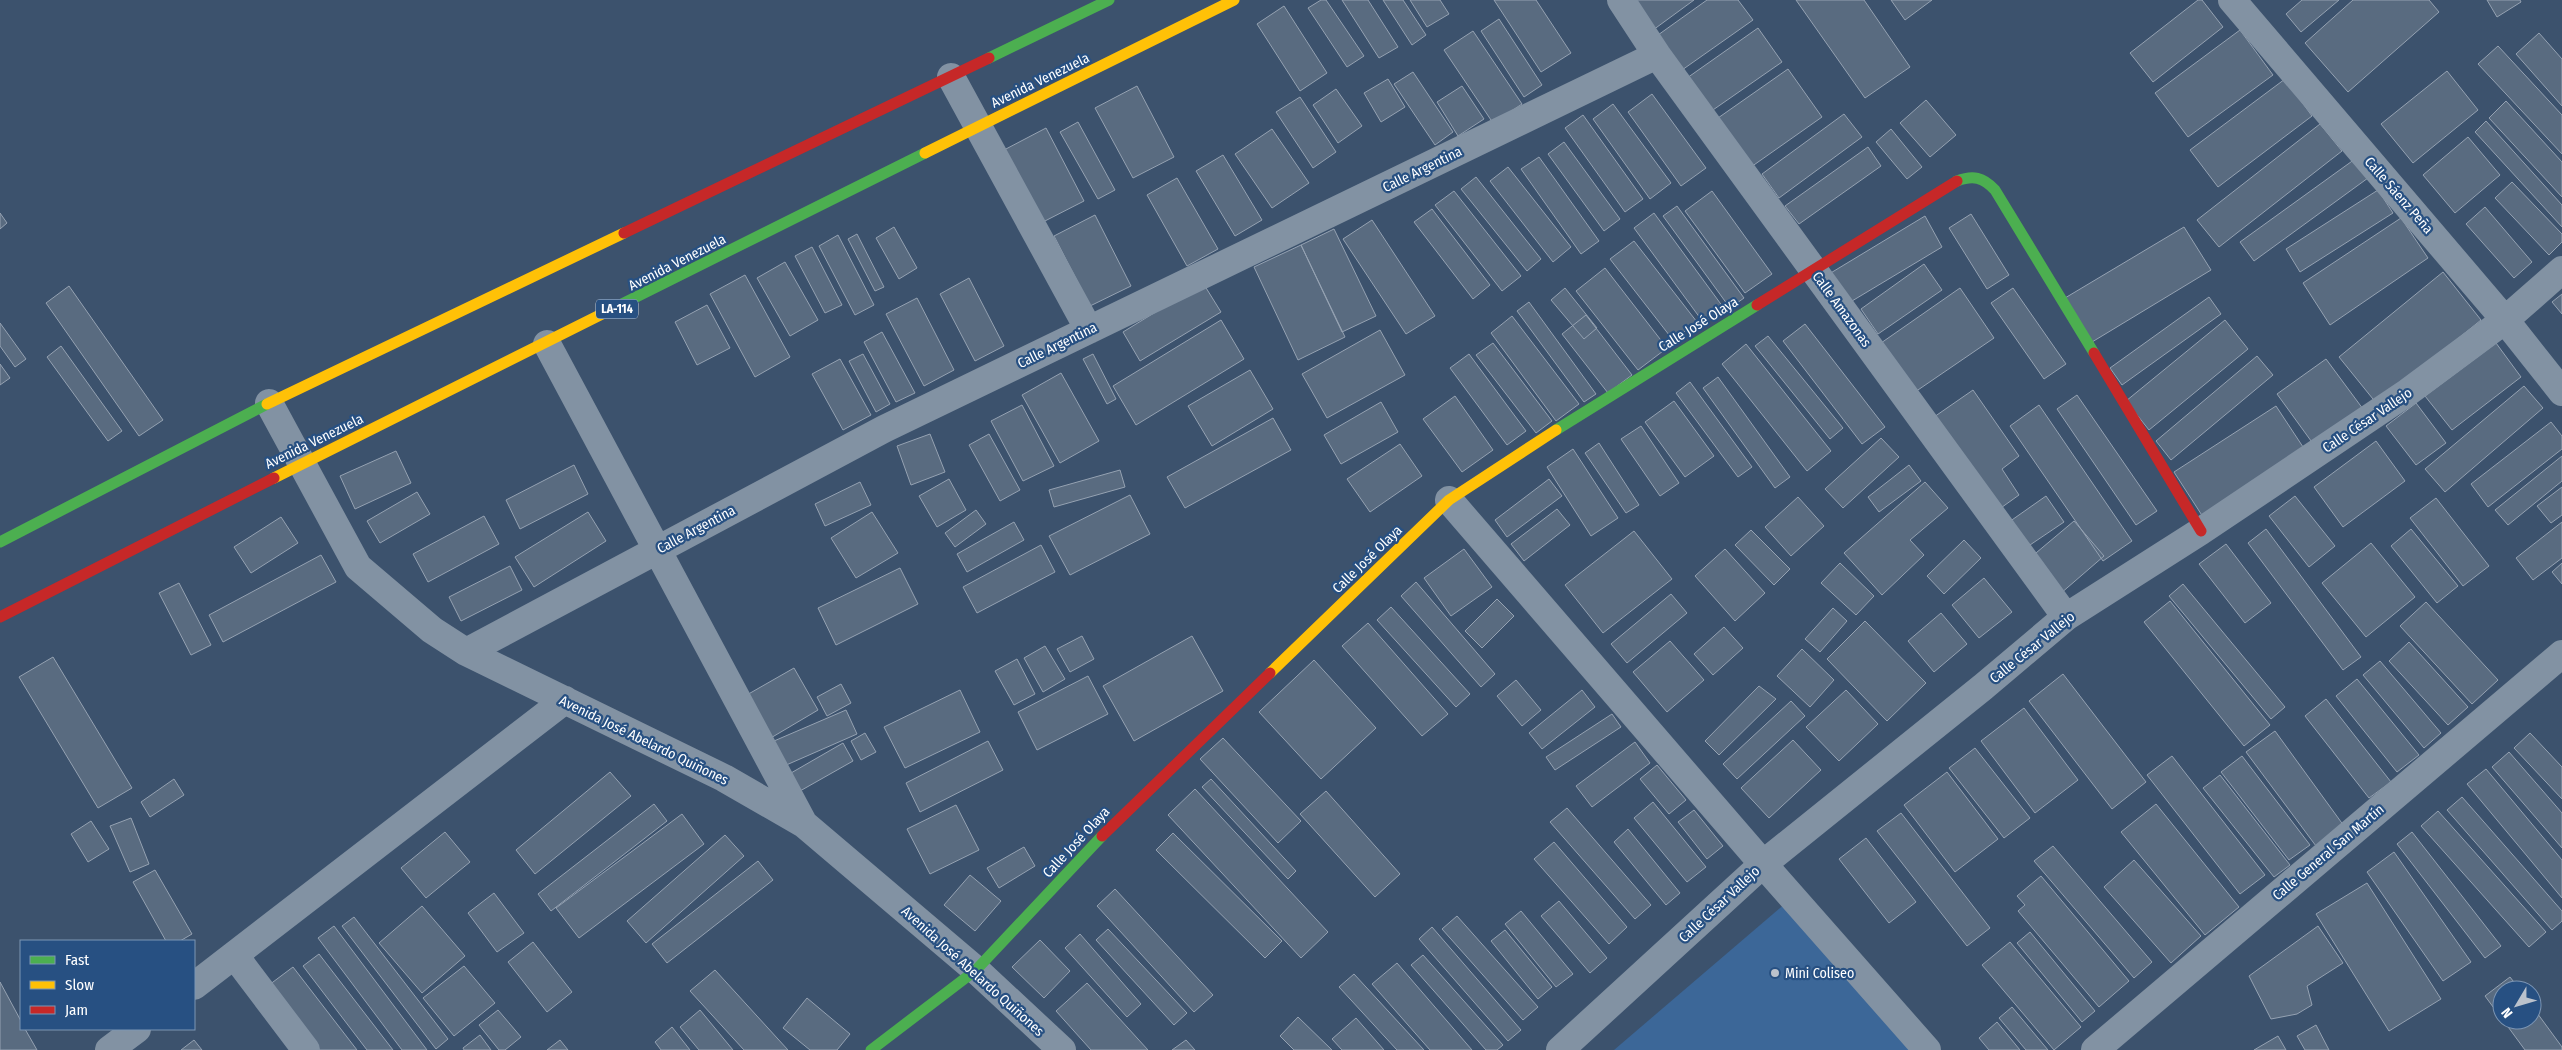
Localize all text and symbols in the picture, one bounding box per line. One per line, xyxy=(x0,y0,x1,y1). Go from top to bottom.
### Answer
street label: Avenida Venezuela xyxy=(988,49,1092,112)
street label: Calle Argentina xyxy=(1380,143,1465,196)
street label: Calle Sáenz Peña xyxy=(2361,153,2437,237)
street label: Avenida Venezuela xyxy=(626,231,729,294)
street label: Calle Amazonas xyxy=(1809,268,1875,350)
street label: Calle José Olaya xyxy=(1655,293,1741,356)
road number: LA-114 xyxy=(596,300,638,318)
street label: Calle Argentina xyxy=(1015,319,1100,372)
street label: Calle César Vallejo xyxy=(2319,384,2415,457)
street label: Avenida Venezuela xyxy=(262,410,366,473)
street label: Calle Argentina xyxy=(654,502,738,557)
street label: Calle José Olaya xyxy=(1329,522,1406,597)
street label: Calle César Vallejo xyxy=(1986,608,2078,687)
street label: Avenida José Abelardo Quiñones xyxy=(557,692,731,789)
street label: Calle General San Martín xyxy=(2269,801,2388,904)
street label: Calle José Olaya xyxy=(1039,803,1114,881)
street label: Calle César Vallejo xyxy=(1675,863,1763,946)
street label: Avenida José Abelardo Quiñones xyxy=(898,903,1047,1040)
legend xyxy=(20,940,195,1030)
text: Fast xyxy=(65,951,89,969)
place label: Mini Coliseo xyxy=(1785,965,1854,982)
marker: Mini Coliseo xyxy=(1769,967,1781,979)
text: Slow xyxy=(65,976,94,994)
north arrow xyxy=(2492,980,2542,1030)
text: Jam xyxy=(65,1001,88,1019)
text: N xyxy=(2498,1004,2516,1021)

